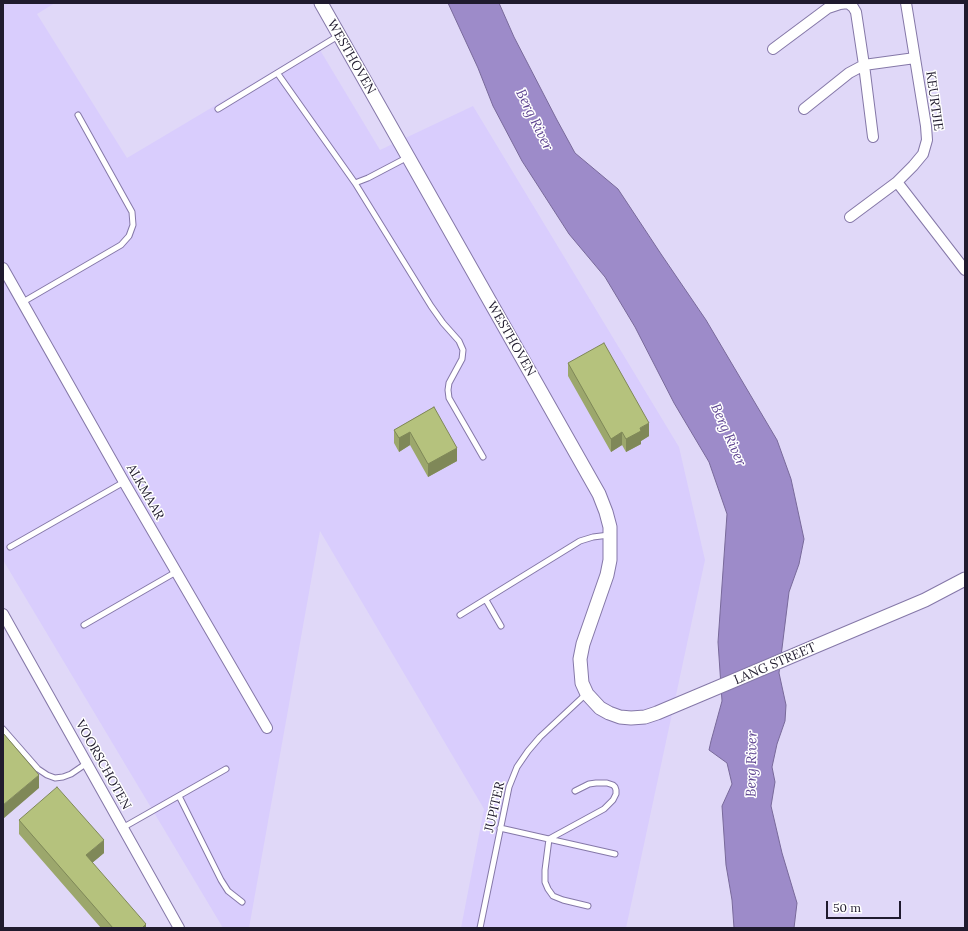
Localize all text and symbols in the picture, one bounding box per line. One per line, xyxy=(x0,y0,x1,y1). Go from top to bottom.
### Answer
street label: WESTHOVEN xyxy=(323,17,379,97)
street label: KEURTJIE xyxy=(922,70,946,132)
water label: Berg River xyxy=(512,87,556,153)
street label: WESTHOVEN xyxy=(483,299,539,379)
water label: Berg River xyxy=(707,401,749,469)
street label: ALKMAAR xyxy=(123,461,167,523)
street label: LANG STREET xyxy=(732,640,818,688)
street label: VOORSCHOTEN xyxy=(72,718,134,812)
water label: Berg River xyxy=(743,731,761,797)
street label: JUPITER xyxy=(482,780,508,834)
scale bar xyxy=(828,893,903,919)
text: 50 m xyxy=(833,900,861,915)

